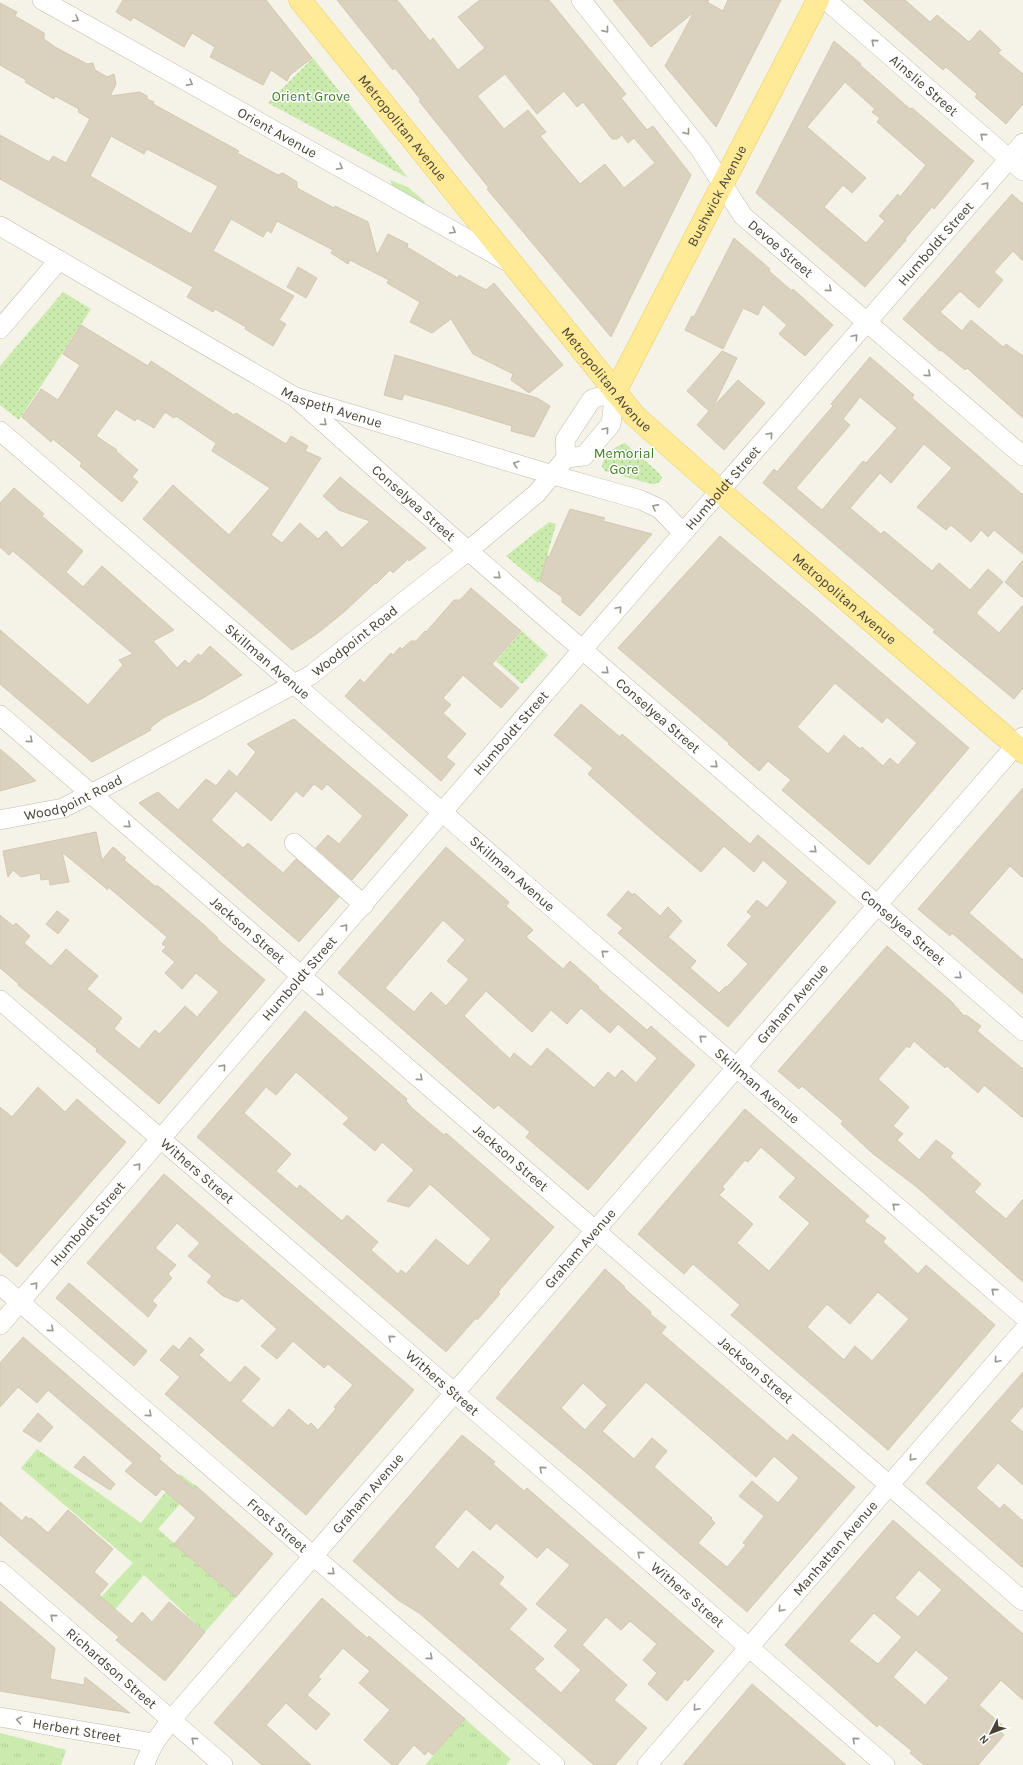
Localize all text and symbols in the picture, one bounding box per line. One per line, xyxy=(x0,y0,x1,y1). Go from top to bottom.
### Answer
one-way arrow xyxy=(72,14,79,22)
one-way arrow xyxy=(601,26,608,33)
one-way arrow xyxy=(871,39,879,46)
street label: Ainslie Street xyxy=(886,51,962,120)
street label: Metropolitan Avenue xyxy=(354,71,450,185)
one-way arrow xyxy=(186,78,193,85)
park label: Orient Grove xyxy=(272,88,350,105)
street label: Orient Avenue xyxy=(234,104,320,162)
one-way arrow xyxy=(682,127,689,135)
one-way arrow xyxy=(980,133,988,141)
street label: Bushwick Avenue xyxy=(684,142,750,250)
one-way arrow xyxy=(336,162,343,169)
one-way arrow xyxy=(981,183,988,190)
street label: Humboldt Street xyxy=(895,198,977,289)
street label: Devoe Street xyxy=(744,216,816,281)
one-way arrow xyxy=(449,226,456,233)
one-way arrow xyxy=(824,284,832,292)
street label: Metropolitan Avenue xyxy=(558,324,655,436)
one-way arrow xyxy=(851,334,858,341)
one-way arrow xyxy=(923,369,931,376)
street label: Maspeth Avenue xyxy=(278,383,384,432)
one-way arrow xyxy=(319,418,327,425)
one-way arrow xyxy=(602,427,609,434)
one-way arrow xyxy=(765,432,773,440)
street label: Humboldt Street xyxy=(682,442,764,534)
park label: Memorial Gore xyxy=(594,445,654,478)
one-way arrow xyxy=(513,460,520,469)
street label: Conselyea Street xyxy=(368,461,459,545)
one-way arrow xyxy=(652,504,659,512)
street label: Metropolitan Avenue xyxy=(789,549,900,648)
one-way arrow xyxy=(493,572,500,579)
street label: Woodpoint Road xyxy=(308,602,401,680)
one-way arrow xyxy=(614,606,621,613)
street label: Skillman Avenue xyxy=(221,620,313,703)
one-way arrow xyxy=(602,666,609,673)
street label: Conselyea Street xyxy=(612,674,704,757)
street label: Humboldt Street xyxy=(470,687,552,779)
one-way arrow xyxy=(25,736,32,743)
one-way arrow xyxy=(711,760,718,767)
street label: Woodpoint Road xyxy=(23,771,125,824)
one-way arrow xyxy=(123,821,131,828)
street label: Skillman Avenue xyxy=(466,832,558,915)
one-way arrow xyxy=(809,845,816,852)
street label: Conselyea Street xyxy=(857,886,949,969)
street label: Jackson Street xyxy=(207,893,289,967)
one-way arrow xyxy=(341,924,348,932)
street label: Humboldt Street xyxy=(258,933,341,1024)
one-way arrow xyxy=(601,951,608,958)
street label: Graham Avenue xyxy=(753,960,832,1047)
one-way arrow xyxy=(955,971,962,978)
one-way arrow xyxy=(317,988,324,995)
one-way arrow xyxy=(699,1036,706,1043)
street label: Skillman Avenue xyxy=(711,1044,803,1127)
one-way arrow xyxy=(219,1065,226,1072)
one-way arrow xyxy=(415,1073,422,1080)
street label: Jackson Street xyxy=(470,1121,552,1195)
street label: Withers Street xyxy=(157,1135,237,1208)
one-way arrow xyxy=(133,1163,140,1170)
street label: Humboldt Street xyxy=(47,1178,129,1270)
one-way arrow xyxy=(893,1203,900,1210)
street label: Graham Avenue xyxy=(541,1205,620,1292)
one-way arrow xyxy=(30,1282,37,1290)
one-way arrow xyxy=(991,1288,998,1295)
one-way arrow xyxy=(46,1324,53,1331)
street label: Jackson Street xyxy=(715,1333,797,1407)
one-way arrow xyxy=(388,1336,395,1343)
street label: Withers Street xyxy=(402,1346,483,1419)
one-way arrow xyxy=(995,1355,1002,1363)
one-way arrow xyxy=(144,1409,152,1416)
street label: Graham Avenue xyxy=(329,1450,407,1537)
one-way arrow xyxy=(909,1453,917,1461)
one-way arrow xyxy=(539,1467,547,1474)
street label: Frost Street xyxy=(244,1495,311,1556)
street label: Manhattan Avenue xyxy=(789,1497,881,1599)
one-way arrow xyxy=(637,1552,645,1559)
street label: Withers Street xyxy=(647,1558,728,1631)
one-way arrow xyxy=(327,1567,335,1575)
one-way arrow xyxy=(779,1605,786,1612)
one-way arrow xyxy=(51,1615,58,1622)
street label: Richardson Street xyxy=(62,1624,160,1713)
one-way arrow xyxy=(426,1652,433,1659)
one-way arrow xyxy=(694,1703,701,1711)
north arrow xyxy=(971,1713,1011,1753)
street label: Herbert Street xyxy=(31,1715,122,1746)
one-way arrow xyxy=(16,1716,22,1725)
text: N xyxy=(976,1732,991,1747)
one-way arrow xyxy=(191,1737,198,1744)
one-way arrow xyxy=(853,1737,860,1744)

